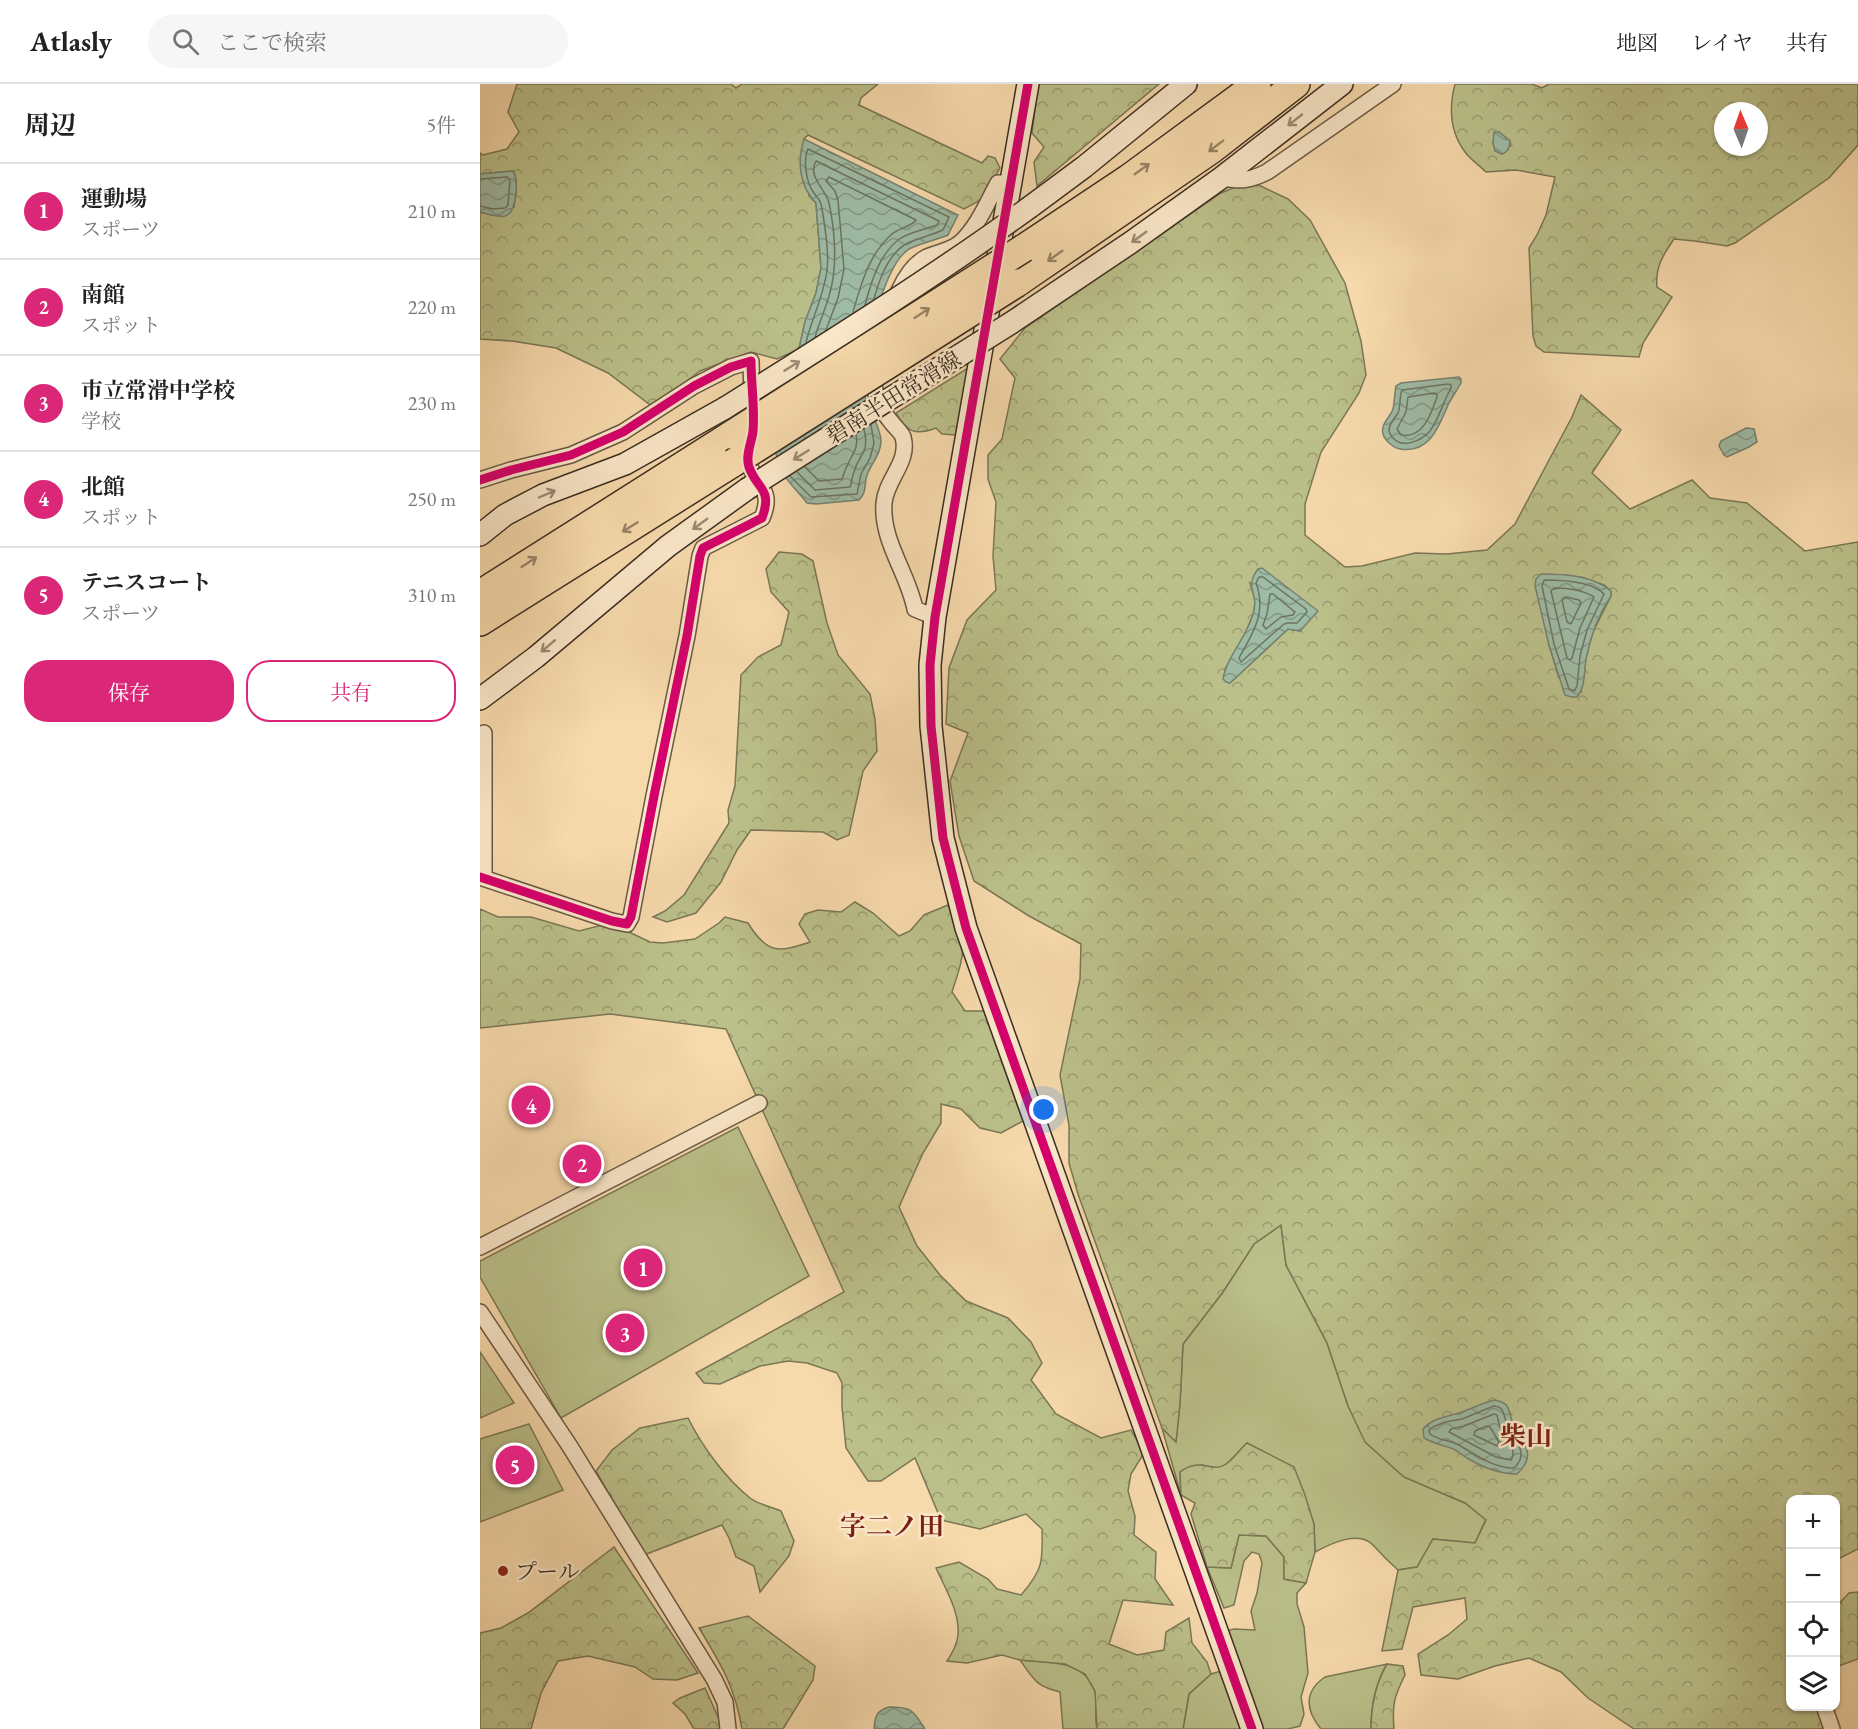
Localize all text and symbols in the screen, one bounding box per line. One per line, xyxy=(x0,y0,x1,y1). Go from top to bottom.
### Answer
search box xyxy=(148,14,568,68)
text: Atlasly xyxy=(30,23,112,59)
icon: search xyxy=(169,25,202,58)
text: ここで検索 xyxy=(217,28,327,57)
text: 地図 xyxy=(1616,29,1658,56)
text: レイヤ xyxy=(1691,29,1753,56)
text: 共有 xyxy=(1786,29,1828,56)
north arrow xyxy=(1714,102,1768,156)
text: 周辺 xyxy=(24,108,76,142)
text: 5件 xyxy=(426,112,456,138)
one-way arrow xyxy=(1288,113,1304,126)
one-way arrow xyxy=(1208,139,1224,152)
one-way arrow xyxy=(1134,163,1150,175)
text: 運動場 xyxy=(81,184,147,213)
text: 1 xyxy=(38,198,49,224)
text: 210 m xyxy=(408,198,456,224)
text: スポーツ xyxy=(81,216,160,242)
one-way arrow xyxy=(1132,230,1148,243)
one-way arrow xyxy=(1048,250,1064,262)
text: 南館 xyxy=(81,280,125,309)
text: 2 xyxy=(38,294,49,320)
text: 220 m xyxy=(408,294,456,320)
one-way arrow xyxy=(913,307,930,319)
text: スポット xyxy=(81,312,161,338)
street label: 碧南半田常滑線 xyxy=(820,344,966,451)
one-way arrow xyxy=(783,359,800,371)
text: 市立常滑中学校 xyxy=(81,376,235,405)
text: 3 xyxy=(38,390,49,416)
text: 230 m xyxy=(408,390,456,416)
text: 学校 xyxy=(81,408,121,434)
one-way arrow xyxy=(793,449,810,461)
text: 北館 xyxy=(81,472,125,501)
text: 4 xyxy=(38,486,49,512)
text: 250 m xyxy=(408,486,456,512)
one-way arrow xyxy=(538,488,556,499)
text: スポット xyxy=(81,504,161,530)
one-way arrow xyxy=(692,517,708,530)
one-way arrow xyxy=(622,522,639,534)
one-way arrow xyxy=(520,556,537,568)
text: テニスコート xyxy=(81,568,212,597)
text: 5 xyxy=(38,582,49,608)
text: 310 m xyxy=(408,582,456,608)
text: スポーツ xyxy=(81,600,160,626)
one-way arrow xyxy=(540,640,556,653)
button: 保存 xyxy=(24,660,234,722)
button: 共有 xyxy=(246,660,456,722)
pin: 4 xyxy=(512,1082,550,1128)
your location xyxy=(1029,1095,1058,1124)
pin: 2 xyxy=(562,1142,602,1186)
pin: 1 xyxy=(624,1246,662,1290)
pin: 3 xyxy=(606,1310,644,1356)
district label: 柴山 xyxy=(1500,1419,1552,1453)
pin: 5 xyxy=(495,1442,534,1488)
map controls xyxy=(1786,1495,1840,1711)
button: + xyxy=(1786,1495,1840,1549)
district label: 字二ノ田 xyxy=(840,1509,944,1543)
button: − xyxy=(1786,1549,1840,1603)
place label: プール xyxy=(515,1557,580,1586)
marker: プール xyxy=(496,1564,510,1578)
button: locate xyxy=(1786,1603,1840,1657)
button: layers xyxy=(1786,1657,1840,1711)

